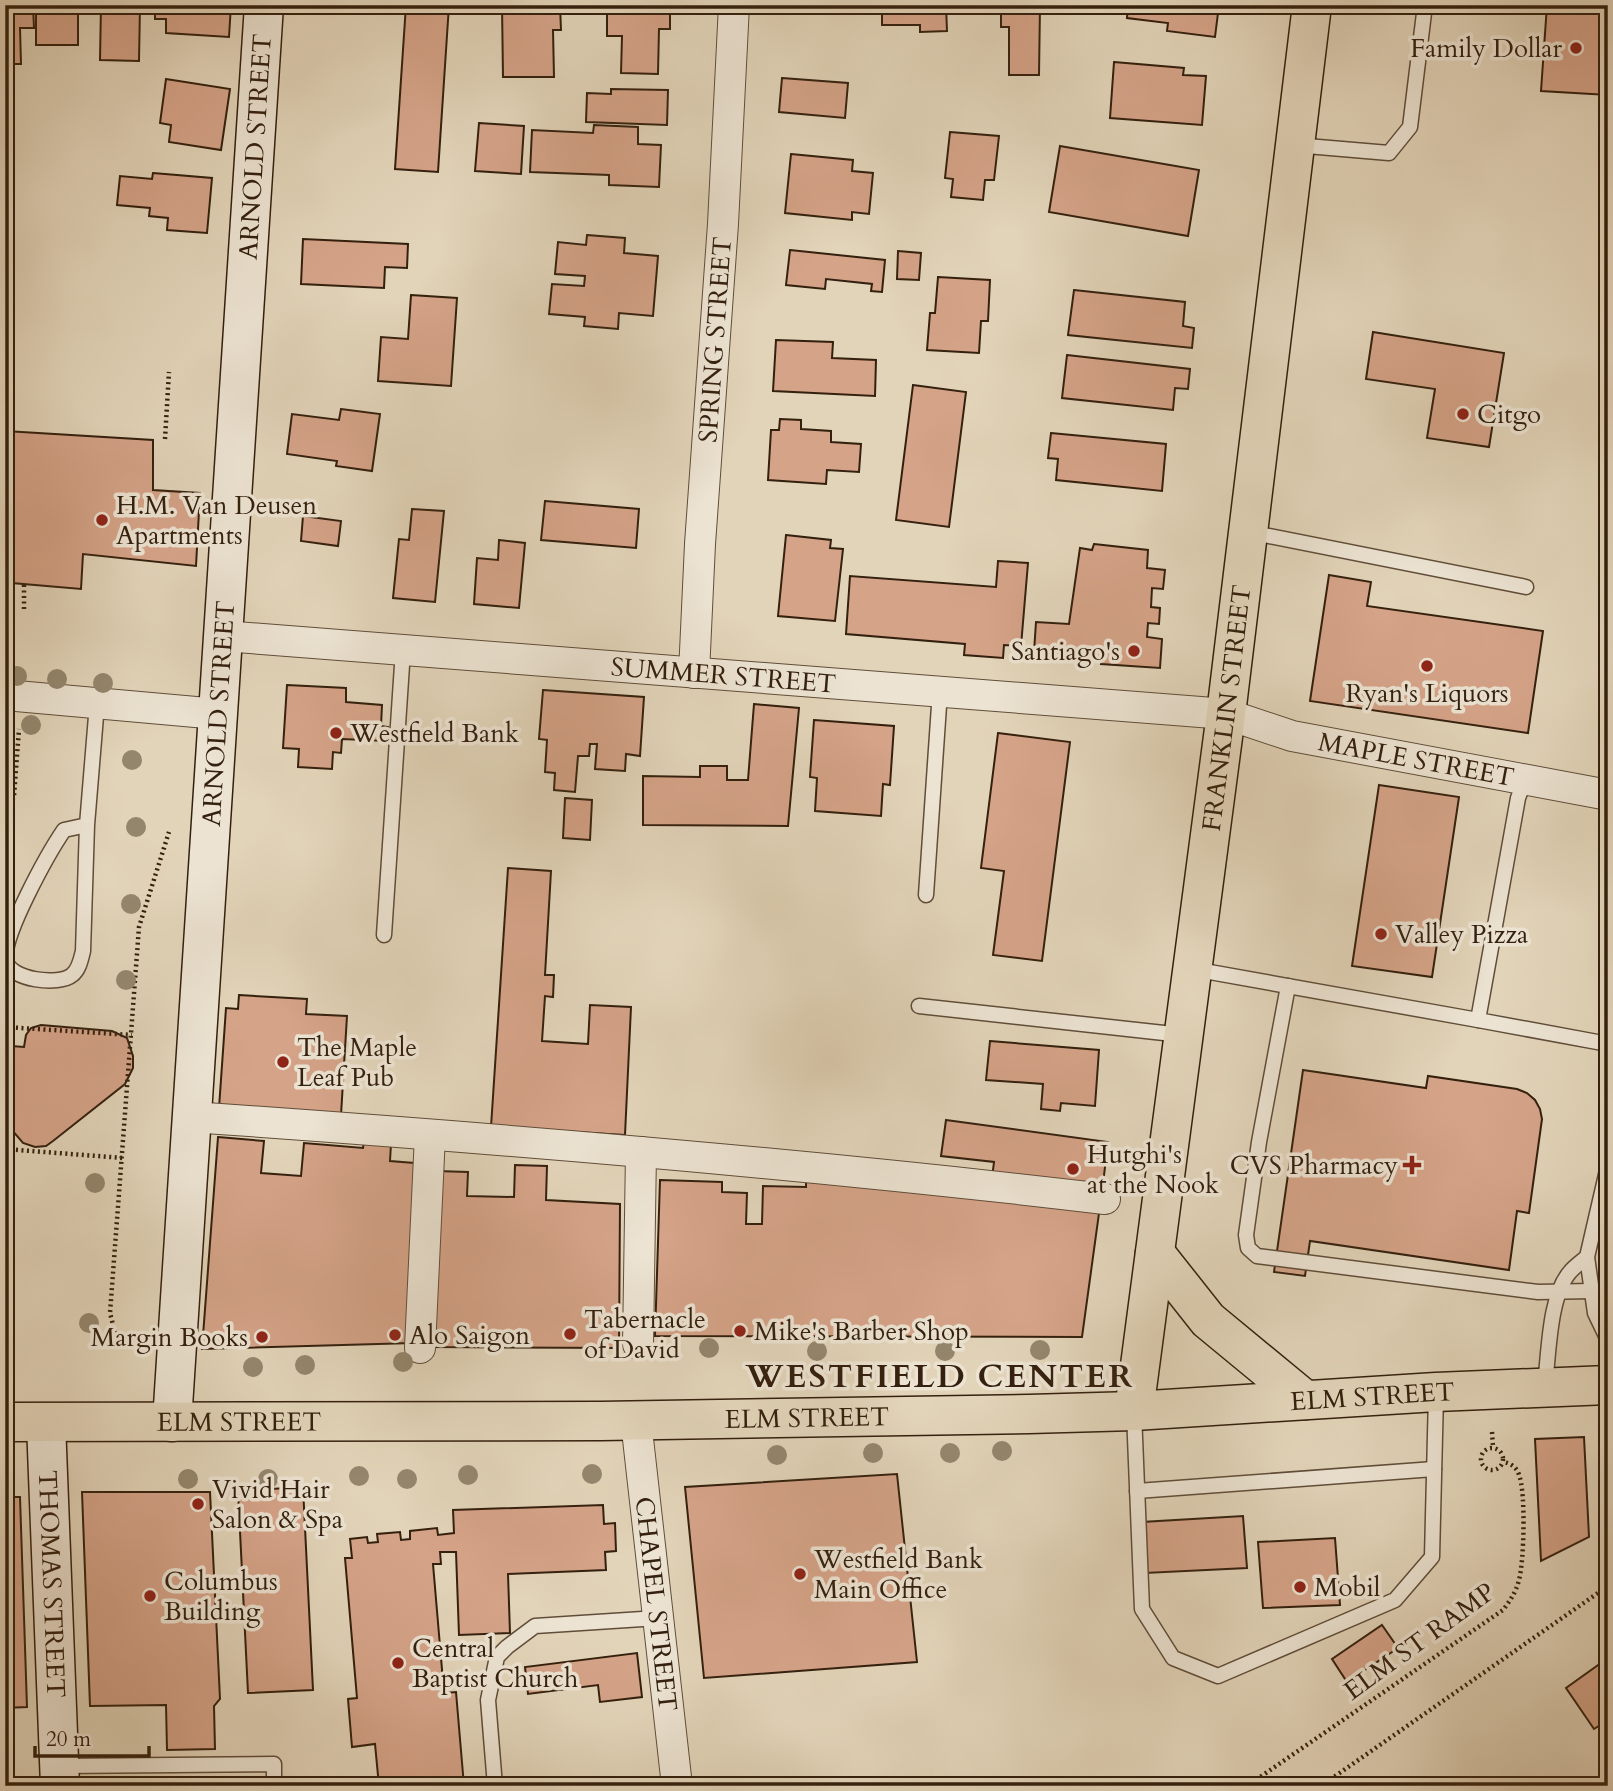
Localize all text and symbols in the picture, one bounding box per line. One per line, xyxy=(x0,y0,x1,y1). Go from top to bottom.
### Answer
place label: Family Dollar xyxy=(1410,31,1563,66)
street label: ARNOLD STREET xyxy=(231,33,280,261)
marker: Family Dollar xyxy=(1568,40,1584,56)
street label: SPRING STREET xyxy=(690,236,740,444)
place label: Citgo xyxy=(1477,397,1541,432)
marker: Citgo xyxy=(1455,406,1471,422)
place label: H.M. Van Deusen Apartments xyxy=(116,488,317,553)
marker: H.M. Van Deusen Apartments xyxy=(94,512,110,528)
street label: FRANKLIN STREET xyxy=(1194,583,1260,833)
street label: ARNOLD STREET xyxy=(194,599,243,828)
place label: Santiago's xyxy=(1011,634,1120,669)
marker: Santiago's xyxy=(1126,643,1142,659)
street label: SUMMER STREET xyxy=(610,649,837,702)
marker: Ryan's Liquors xyxy=(1419,658,1435,674)
place label: Ryan's Liquors xyxy=(1346,676,1508,711)
place label: Westfield Bank xyxy=(349,716,519,751)
street label: MAPLE STREET xyxy=(1315,724,1517,795)
marker: Westfield Bank xyxy=(328,725,344,741)
place label: Valley Pizza xyxy=(1395,917,1528,952)
marker: Valley Pizza xyxy=(1373,926,1389,942)
place label: The Maple Leaf Pub xyxy=(297,1030,417,1095)
marker: The Maple Leaf Pub xyxy=(275,1054,291,1070)
place label: Hutghi's at the Nook xyxy=(1087,1137,1219,1202)
place label: CVS Pharmacy xyxy=(1230,1148,1398,1183)
marker: CVS Pharmacy xyxy=(1404,1157,1420,1173)
marker: Hutghi's at the Nook xyxy=(1065,1161,1081,1177)
place label: Tabernacle of David xyxy=(584,1302,706,1367)
place label: Mike's Barber Shop xyxy=(754,1314,969,1349)
place label: Alo Saigon xyxy=(409,1318,530,1353)
place label: Margin Books xyxy=(91,1320,248,1355)
marker: Mike's Barber Shop xyxy=(732,1323,748,1339)
marker: Tabernacle of David xyxy=(562,1326,578,1342)
marker: Alo Saigon xyxy=(387,1327,403,1343)
marker: Margin Books xyxy=(254,1329,270,1345)
district label: WESTFIELD CENTER xyxy=(744,1354,1135,1399)
street label: ELM STREET xyxy=(1289,1374,1455,1419)
street label: ELM STREET xyxy=(724,1399,890,1437)
street label: ELM STREET xyxy=(157,1404,321,1440)
street label: THOMAS STREET xyxy=(30,1470,74,1698)
place label: Vivid Hair Salon & Spa xyxy=(212,1472,343,1537)
street label: CHAPEL STREET xyxy=(627,1495,685,1713)
marker: Vivid Hair Salon & Spa xyxy=(190,1496,206,1512)
place label: Westfield Bank Main Office xyxy=(813,1542,983,1607)
place label: Columbus Building xyxy=(164,1564,278,1629)
marker: Westfield Bank Main Office xyxy=(792,1566,808,1582)
place label: Mobil xyxy=(1314,1570,1381,1605)
street label: ELM ST RAMP xyxy=(1337,1575,1502,1708)
marker: Mobil xyxy=(1292,1579,1308,1595)
marker: Columbus Building xyxy=(142,1588,158,1604)
place label: Central Baptist Church xyxy=(412,1631,578,1696)
marker: Central Baptist Church xyxy=(390,1655,406,1671)
scale bar xyxy=(35,1714,149,1758)
text: 20 m xyxy=(46,1725,91,1754)

